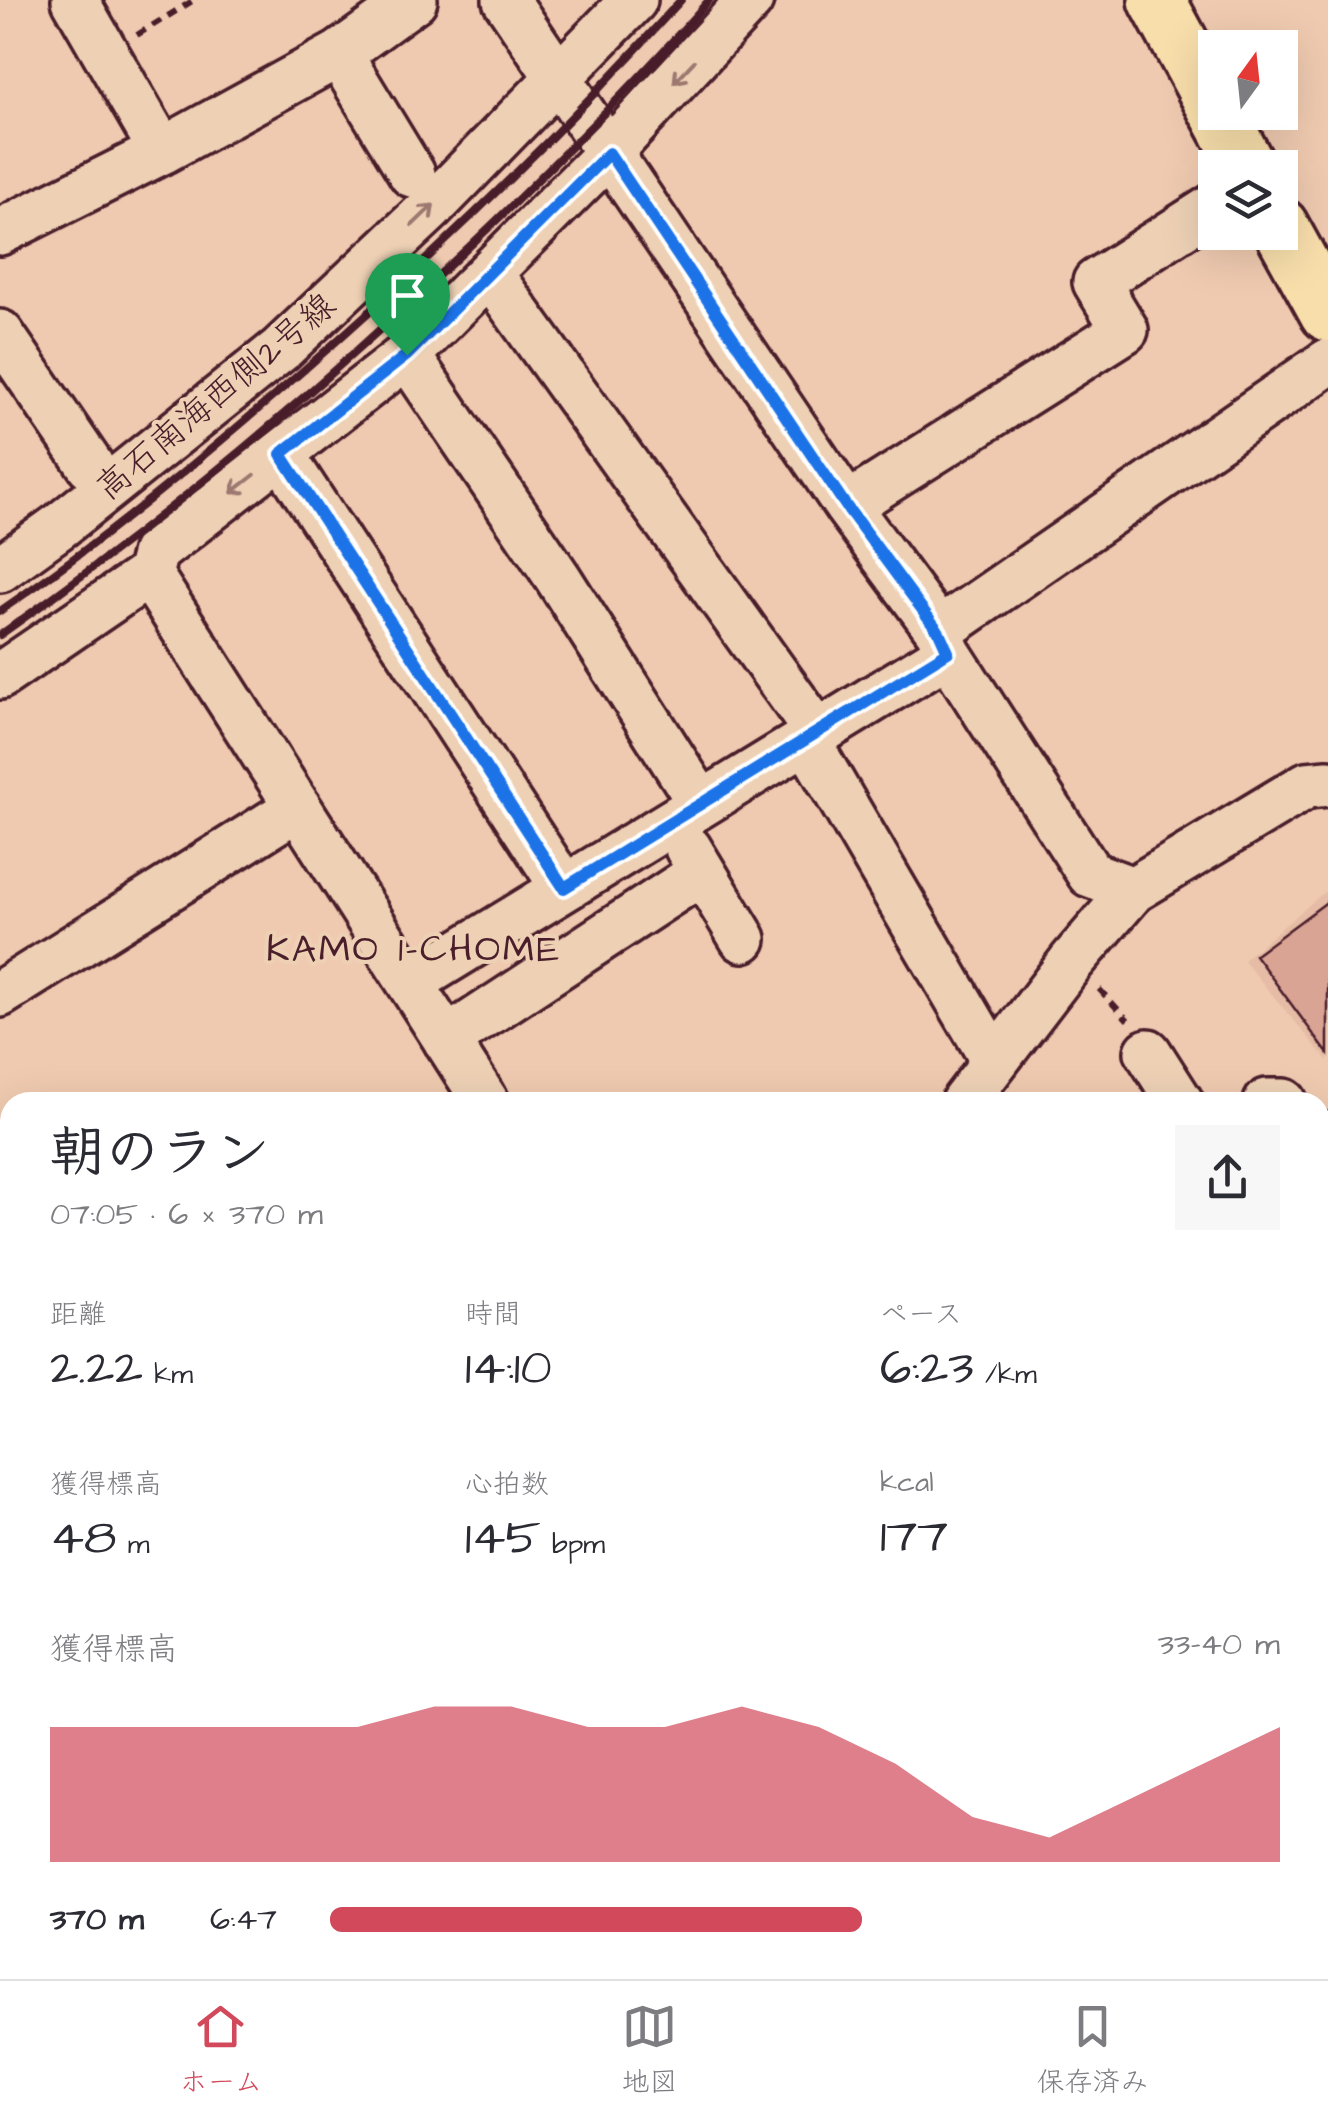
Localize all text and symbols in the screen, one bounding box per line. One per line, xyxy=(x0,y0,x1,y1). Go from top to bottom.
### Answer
north arrow xyxy=(1198,30,1298,130)
map controls xyxy=(1198,30,1298,250)
one-way arrow xyxy=(672,59,696,83)
button: layers xyxy=(1198,150,1298,250)
one-way arrow xyxy=(411,203,435,227)
pin xyxy=(365,253,450,356)
icon: arrive xyxy=(380,268,435,323)
street label: 高石南海西側2号線 xyxy=(85,282,347,512)
one-way arrow xyxy=(230,473,257,494)
district label: KAMO 1-CHOME xyxy=(266,924,562,976)
text: 朝のラン xyxy=(50,1116,270,1192)
button: share xyxy=(1175,1125,1280,1230)
text: 07:05 · 6 × 370 m xyxy=(50,1192,323,1237)
text: 距離 xyxy=(50,1295,106,1334)
text: 時間 xyxy=(465,1295,521,1334)
text: ペース xyxy=(880,1295,962,1334)
text: 2.22 xyxy=(50,1334,143,1403)
text: 14:10 xyxy=(465,1334,552,1403)
text: 6:23 xyxy=(880,1334,974,1403)
text: km xyxy=(143,1355,193,1394)
text: /km xyxy=(974,1355,1037,1394)
text: kcal xyxy=(880,1463,934,1502)
text: 獲得標高 xyxy=(50,1465,162,1504)
text: 心拍数 xyxy=(465,1465,549,1504)
text: 177 xyxy=(880,1502,948,1571)
text: 48 xyxy=(50,1504,116,1573)
text: 145 xyxy=(465,1504,541,1573)
text: m xyxy=(116,1525,149,1564)
text: bpm xyxy=(541,1525,605,1564)
text: 33–40 m xyxy=(1158,1622,1280,1667)
text: 獲得標高 xyxy=(50,1627,178,1672)
text: 370 m xyxy=(50,1897,144,1942)
text: 6:47 xyxy=(210,1897,277,1942)
tab: ホーム xyxy=(180,1999,262,2102)
tab: 地図 xyxy=(621,1999,677,2102)
tab: 保存済み xyxy=(1036,1999,1148,2102)

